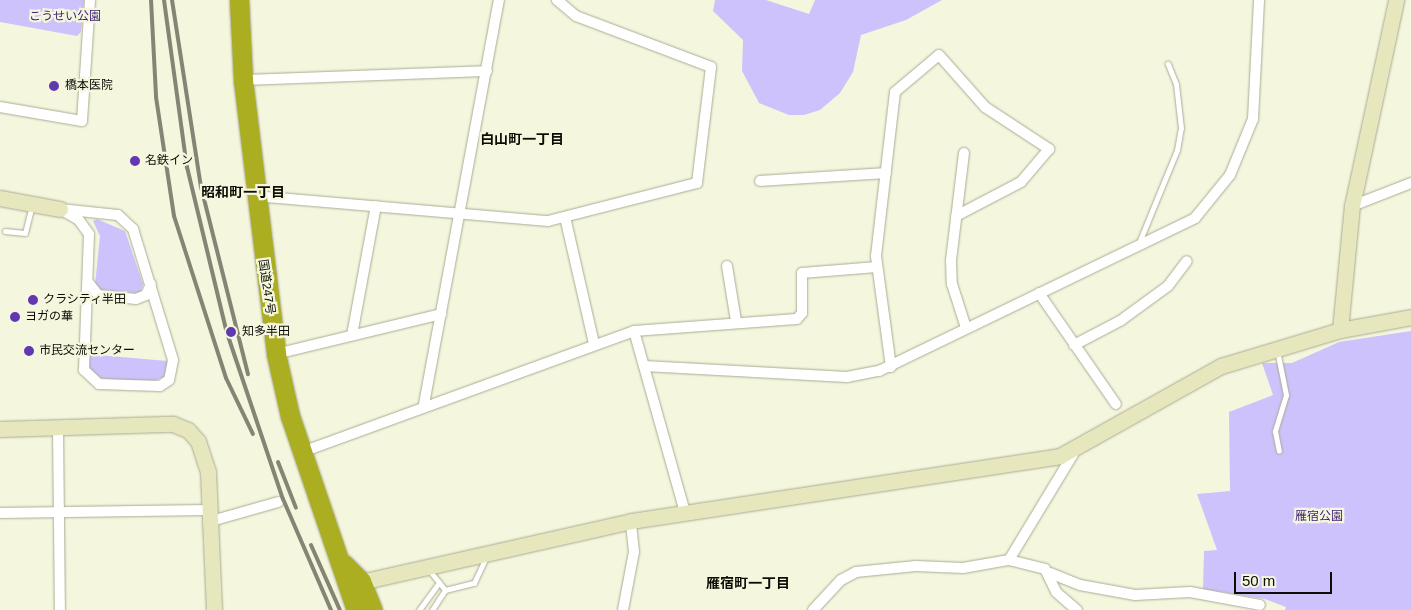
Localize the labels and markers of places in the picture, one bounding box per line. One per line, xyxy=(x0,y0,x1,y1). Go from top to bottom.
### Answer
marker: 橋本医院 xyxy=(47,79,61,93)
place label: 橋本医院 xyxy=(65,79,113,93)
place label: 名鉄イン xyxy=(145,154,193,168)
marker: 名鉄イン xyxy=(129,155,141,167)
place label: クラシティ半田 xyxy=(43,293,127,307)
marker: クラシティ半田 xyxy=(27,294,39,306)
place label: ヨガの華 xyxy=(25,310,73,324)
marker: ヨガの華 xyxy=(9,311,21,323)
marker: 知多半田 xyxy=(224,325,238,339)
place label: 知多半田 xyxy=(242,325,290,339)
place label: 市民交流センター xyxy=(39,344,135,358)
marker: 市民交流センター xyxy=(23,345,35,357)

